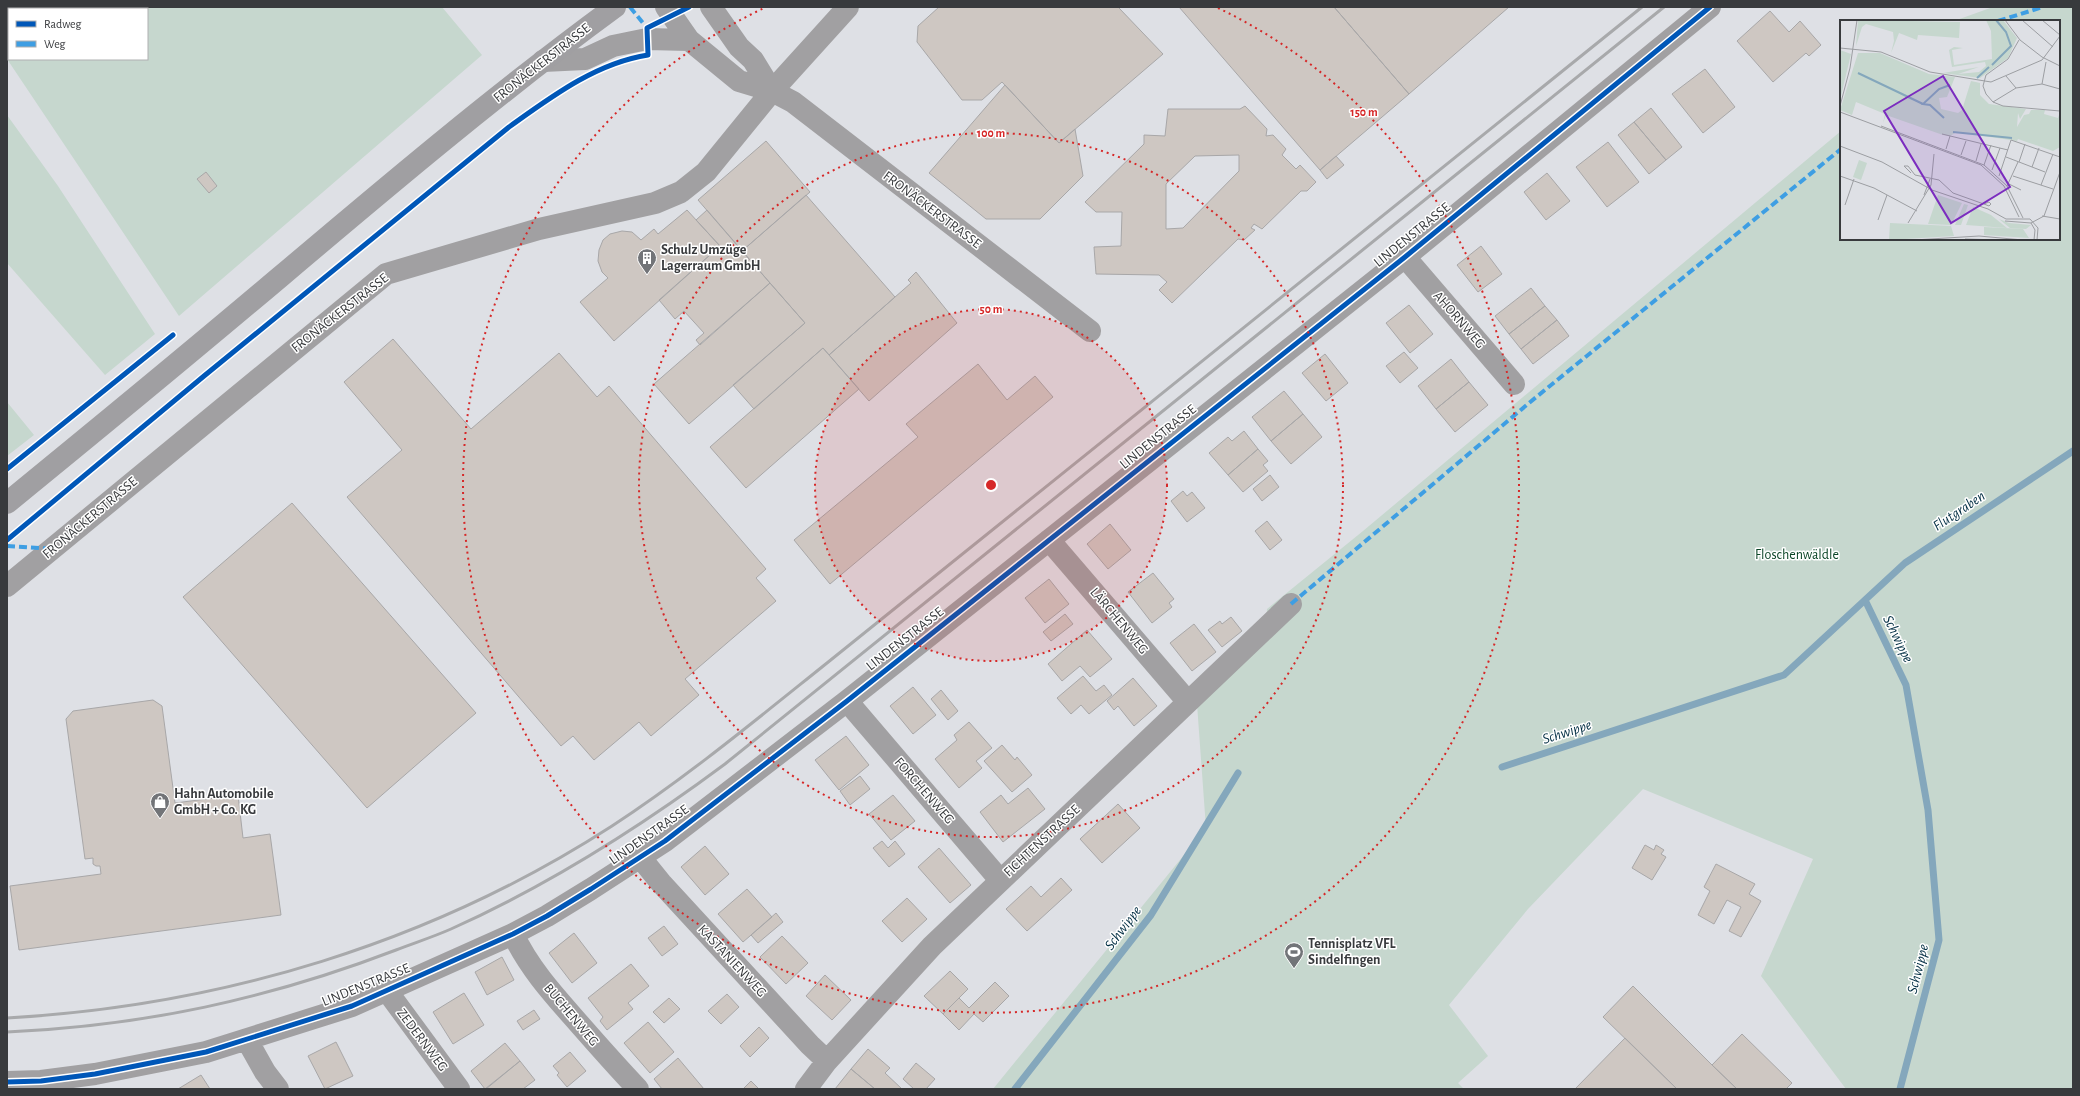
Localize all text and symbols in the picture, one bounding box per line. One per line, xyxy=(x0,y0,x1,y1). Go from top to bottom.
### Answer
legend xyxy=(8,8,148,60)
text: Radweg xyxy=(44,18,81,30)
street label: FRONÄCKERSTRASSE xyxy=(490,19,593,105)
inset map xyxy=(1840,20,2060,240)
text: Weg xyxy=(44,38,66,50)
text: 150 m xyxy=(1350,106,1378,118)
text: 100 m xyxy=(977,127,1005,139)
street label: FRONÄCKERSTRASSE xyxy=(880,167,985,251)
street label: LINDENSTRASSE xyxy=(1371,200,1453,270)
place label: Schulz Umzüge Lagerraum GmbH xyxy=(661,243,761,273)
building icon: Schulz Umzüge Lagerraum GmbH xyxy=(636,247,658,275)
street label: FRONÄCKERSTRASSE xyxy=(288,269,391,355)
street label: AHORNWEG xyxy=(1430,289,1488,351)
text: 50 m xyxy=(980,303,1003,315)
street label: LINDENSTRASSE xyxy=(1117,402,1199,472)
street label: FRONÄCKERSTRASSE xyxy=(39,473,140,561)
centre of rings xyxy=(984,478,998,492)
water label: Flutgraben xyxy=(1930,488,1988,534)
park label: Floschenwäldle xyxy=(1755,548,1839,562)
street label: LÄRCHENWEG xyxy=(1087,584,1152,657)
street label: LINDENSTRASSE xyxy=(864,605,946,673)
water label: Schwippe xyxy=(1880,613,1916,665)
water label: Schwippe xyxy=(1541,717,1594,747)
street label: FORCHENWEG xyxy=(892,755,956,827)
place label: Hahn Automobile GmbH + Co. KG xyxy=(174,787,274,817)
shop icon: Hahn Automobile GmbH + Co. KG xyxy=(149,791,171,819)
street label: LINDENSTRASSE xyxy=(607,802,692,868)
street label: FICHTENSTRASSE xyxy=(1001,802,1083,880)
water label: Schwippe xyxy=(1102,903,1144,953)
street label: KASTANIENWEG xyxy=(695,922,769,1000)
place label: Tennisplatz VFL Sindelfingen xyxy=(1308,937,1396,967)
sports icon: Tennisplatz VFL Sindelfingen xyxy=(1283,941,1305,969)
water label: Schwippe xyxy=(1905,942,1931,995)
street label: LINDENSTRASSE xyxy=(320,961,412,1009)
street label: BUCHENWEG xyxy=(541,981,601,1049)
street label: ZEDERNWEG xyxy=(394,1006,450,1074)

